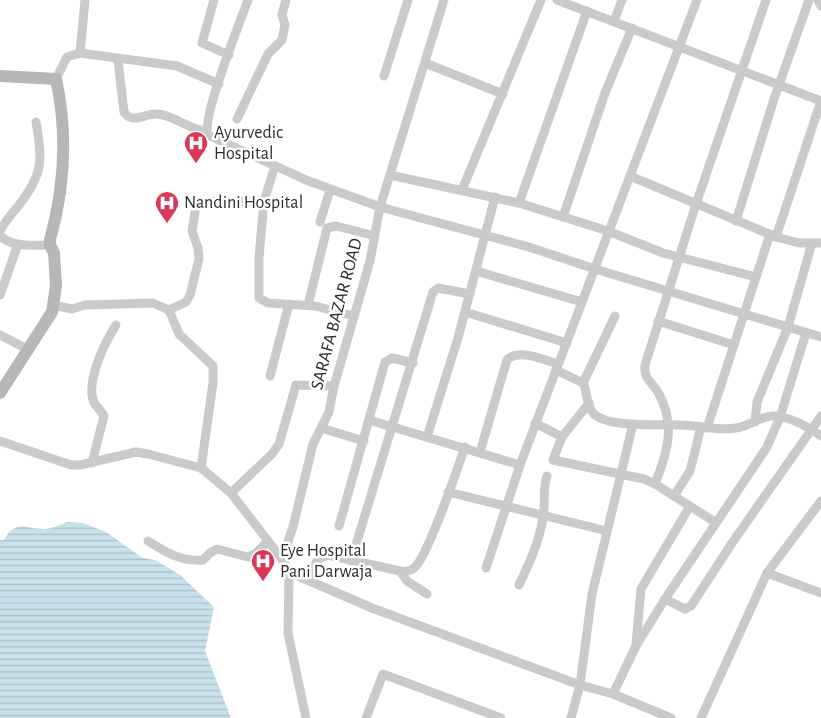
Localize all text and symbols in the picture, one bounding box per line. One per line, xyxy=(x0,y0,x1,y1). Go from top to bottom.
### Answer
place label: Ayurvedic Hospital xyxy=(214,124,283,163)
hospital icon: Ayurvedic Hospital xyxy=(183,130,209,164)
hospital icon: Nandini Hospital xyxy=(154,190,180,224)
place label: Nandini Hospital xyxy=(184,194,303,212)
street label: SARAFA BAZAR ROAD xyxy=(308,236,366,392)
place label: Eye Hospital Pani Darwaja xyxy=(280,542,373,581)
hospital icon: Eye Hospital Pani Darwaja xyxy=(250,548,276,582)

